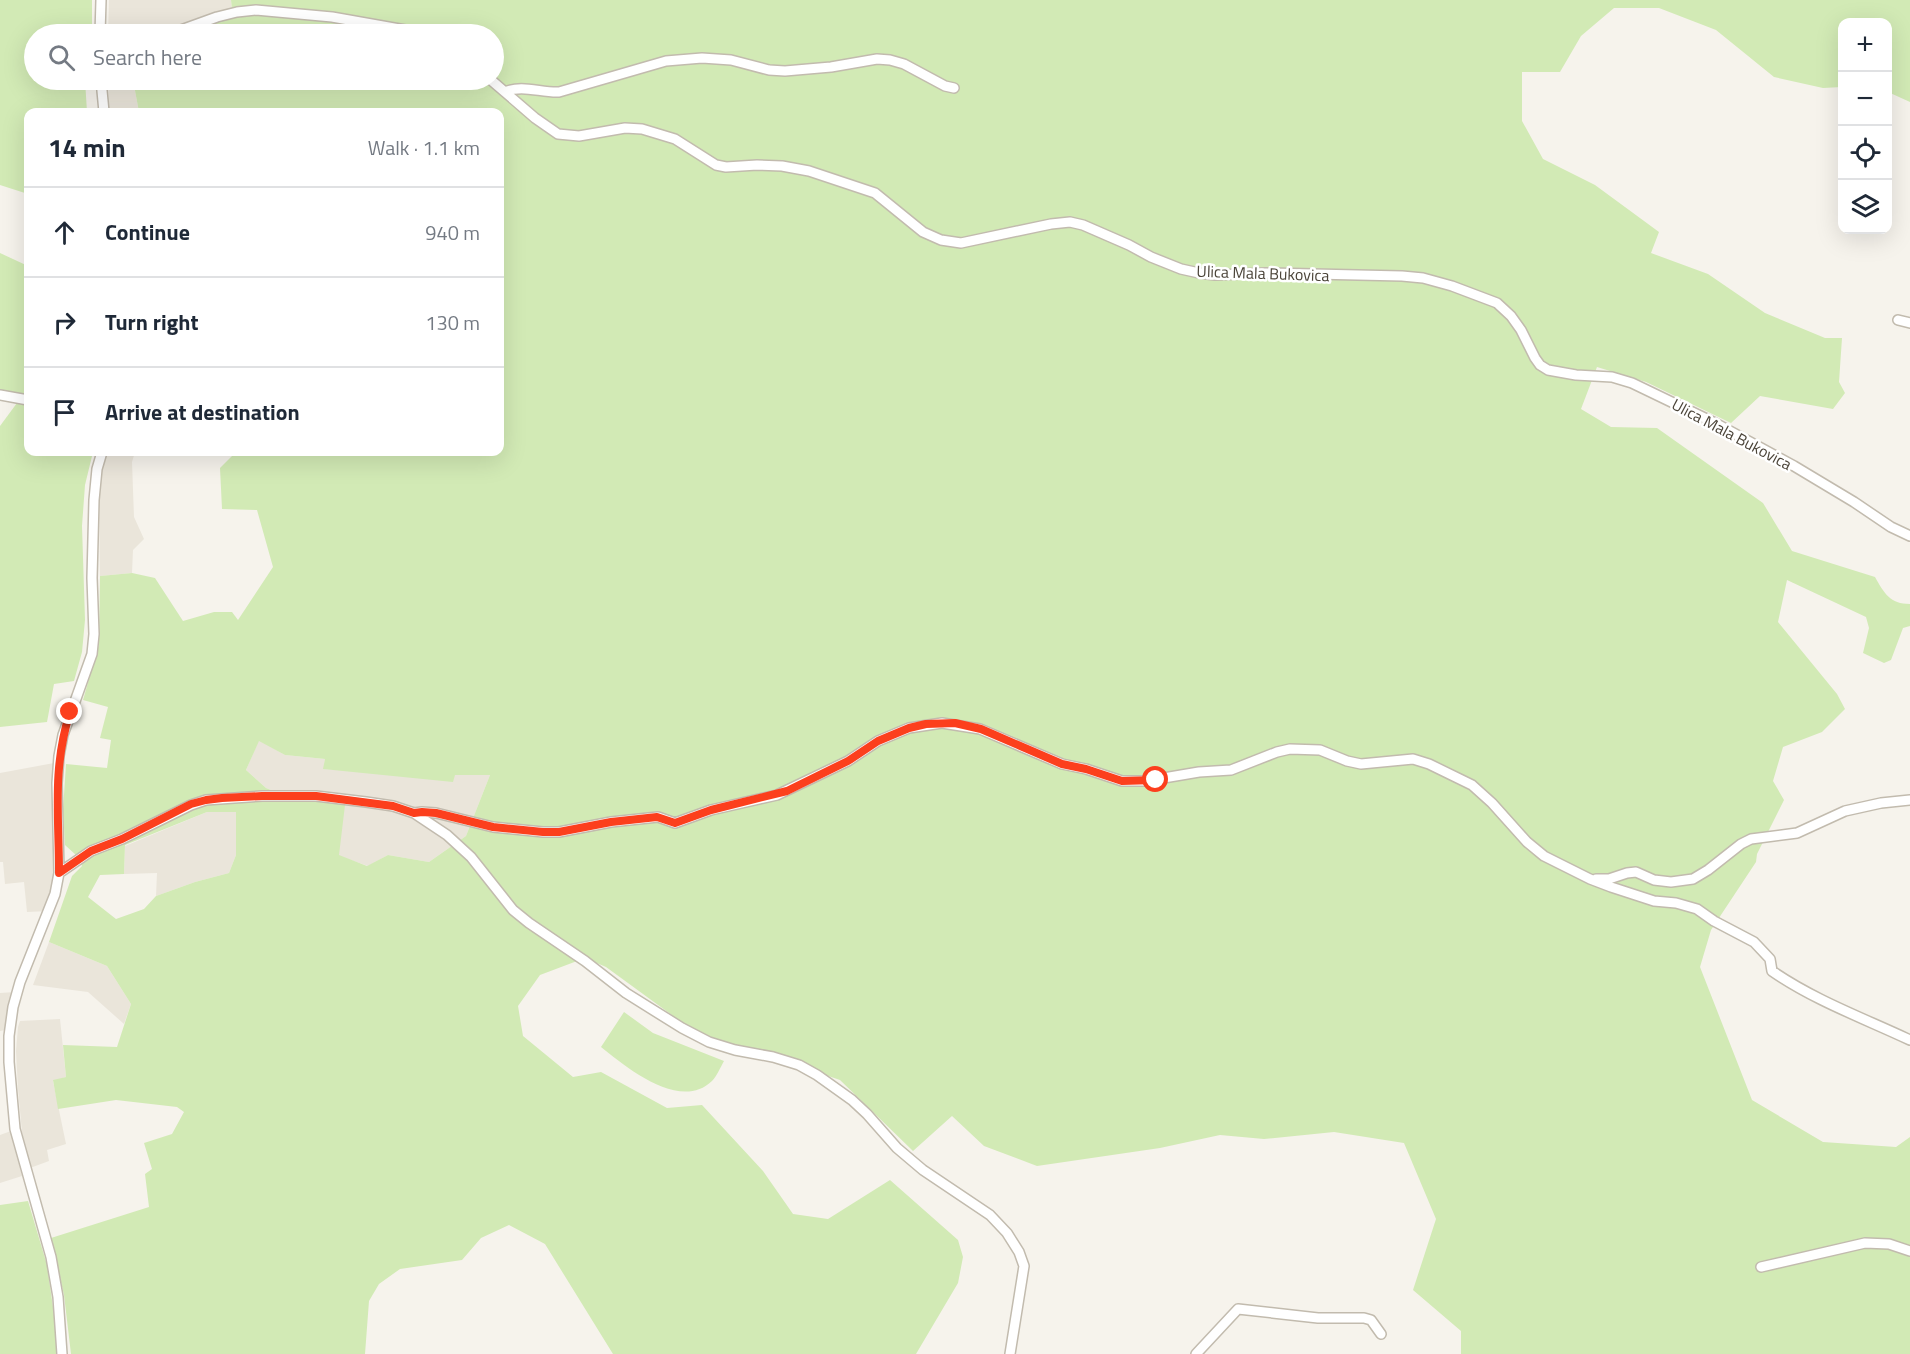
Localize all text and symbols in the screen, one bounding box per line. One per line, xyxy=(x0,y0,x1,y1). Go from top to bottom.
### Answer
map controls xyxy=(1838,18,1892,234)
button: + xyxy=(1838,18,1892,72)
search box xyxy=(24,24,504,90)
text: Search here xyxy=(93,40,202,74)
icon: search xyxy=(45,41,78,74)
button: − xyxy=(1838,72,1892,126)
button: locate xyxy=(1838,126,1892,180)
text: 14 min xyxy=(48,128,126,167)
text: Walk · 1.1 km xyxy=(368,132,480,163)
button: layers xyxy=(1838,180,1892,234)
text: Continue xyxy=(105,215,190,249)
icon: ahead xyxy=(48,216,81,249)
text: 940 m xyxy=(425,217,480,248)
street label: Ulica Mala Bukovica xyxy=(1196,259,1330,287)
text: Turn right xyxy=(105,305,199,339)
icon: right xyxy=(48,306,81,339)
text: 130 m xyxy=(425,307,480,338)
street label: Ulica Mala Bukovica xyxy=(1668,392,1796,476)
text: Arrive at destination xyxy=(105,395,300,429)
icon: arrive xyxy=(48,396,81,429)
route end xyxy=(56,698,82,724)
route start xyxy=(1142,766,1168,792)

